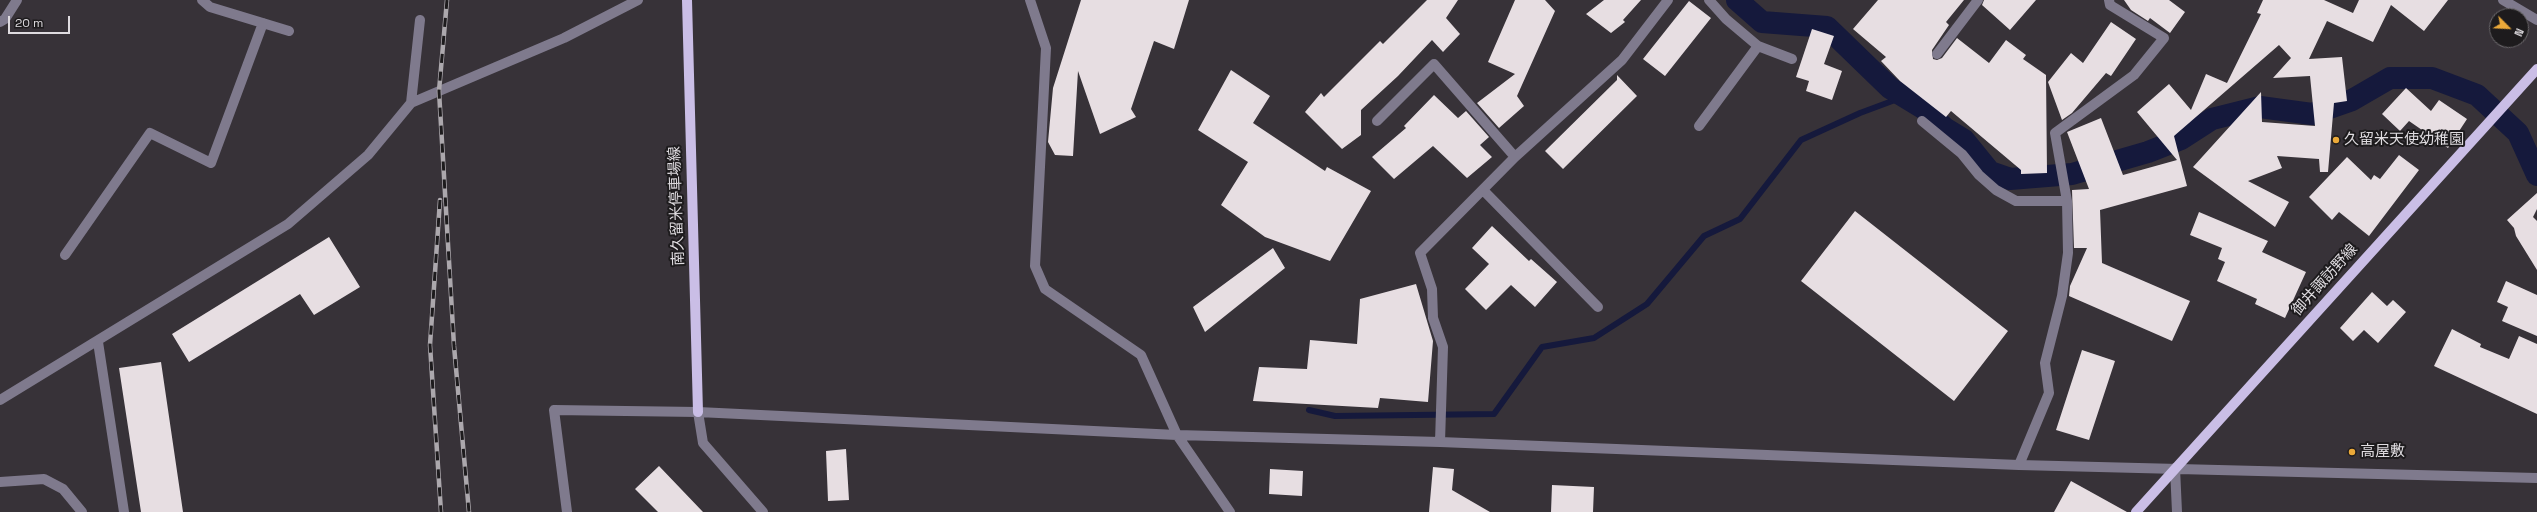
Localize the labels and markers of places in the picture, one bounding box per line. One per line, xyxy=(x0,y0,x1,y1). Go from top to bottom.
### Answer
place label: 久留米天使幼稚園 xyxy=(2344,131,2464,149)
marker: 久留米天使幼稚園 xyxy=(2331,135,2341,145)
place label: 高屋敷 xyxy=(2360,443,2405,461)
marker: 高屋敷 xyxy=(2347,447,2357,457)

